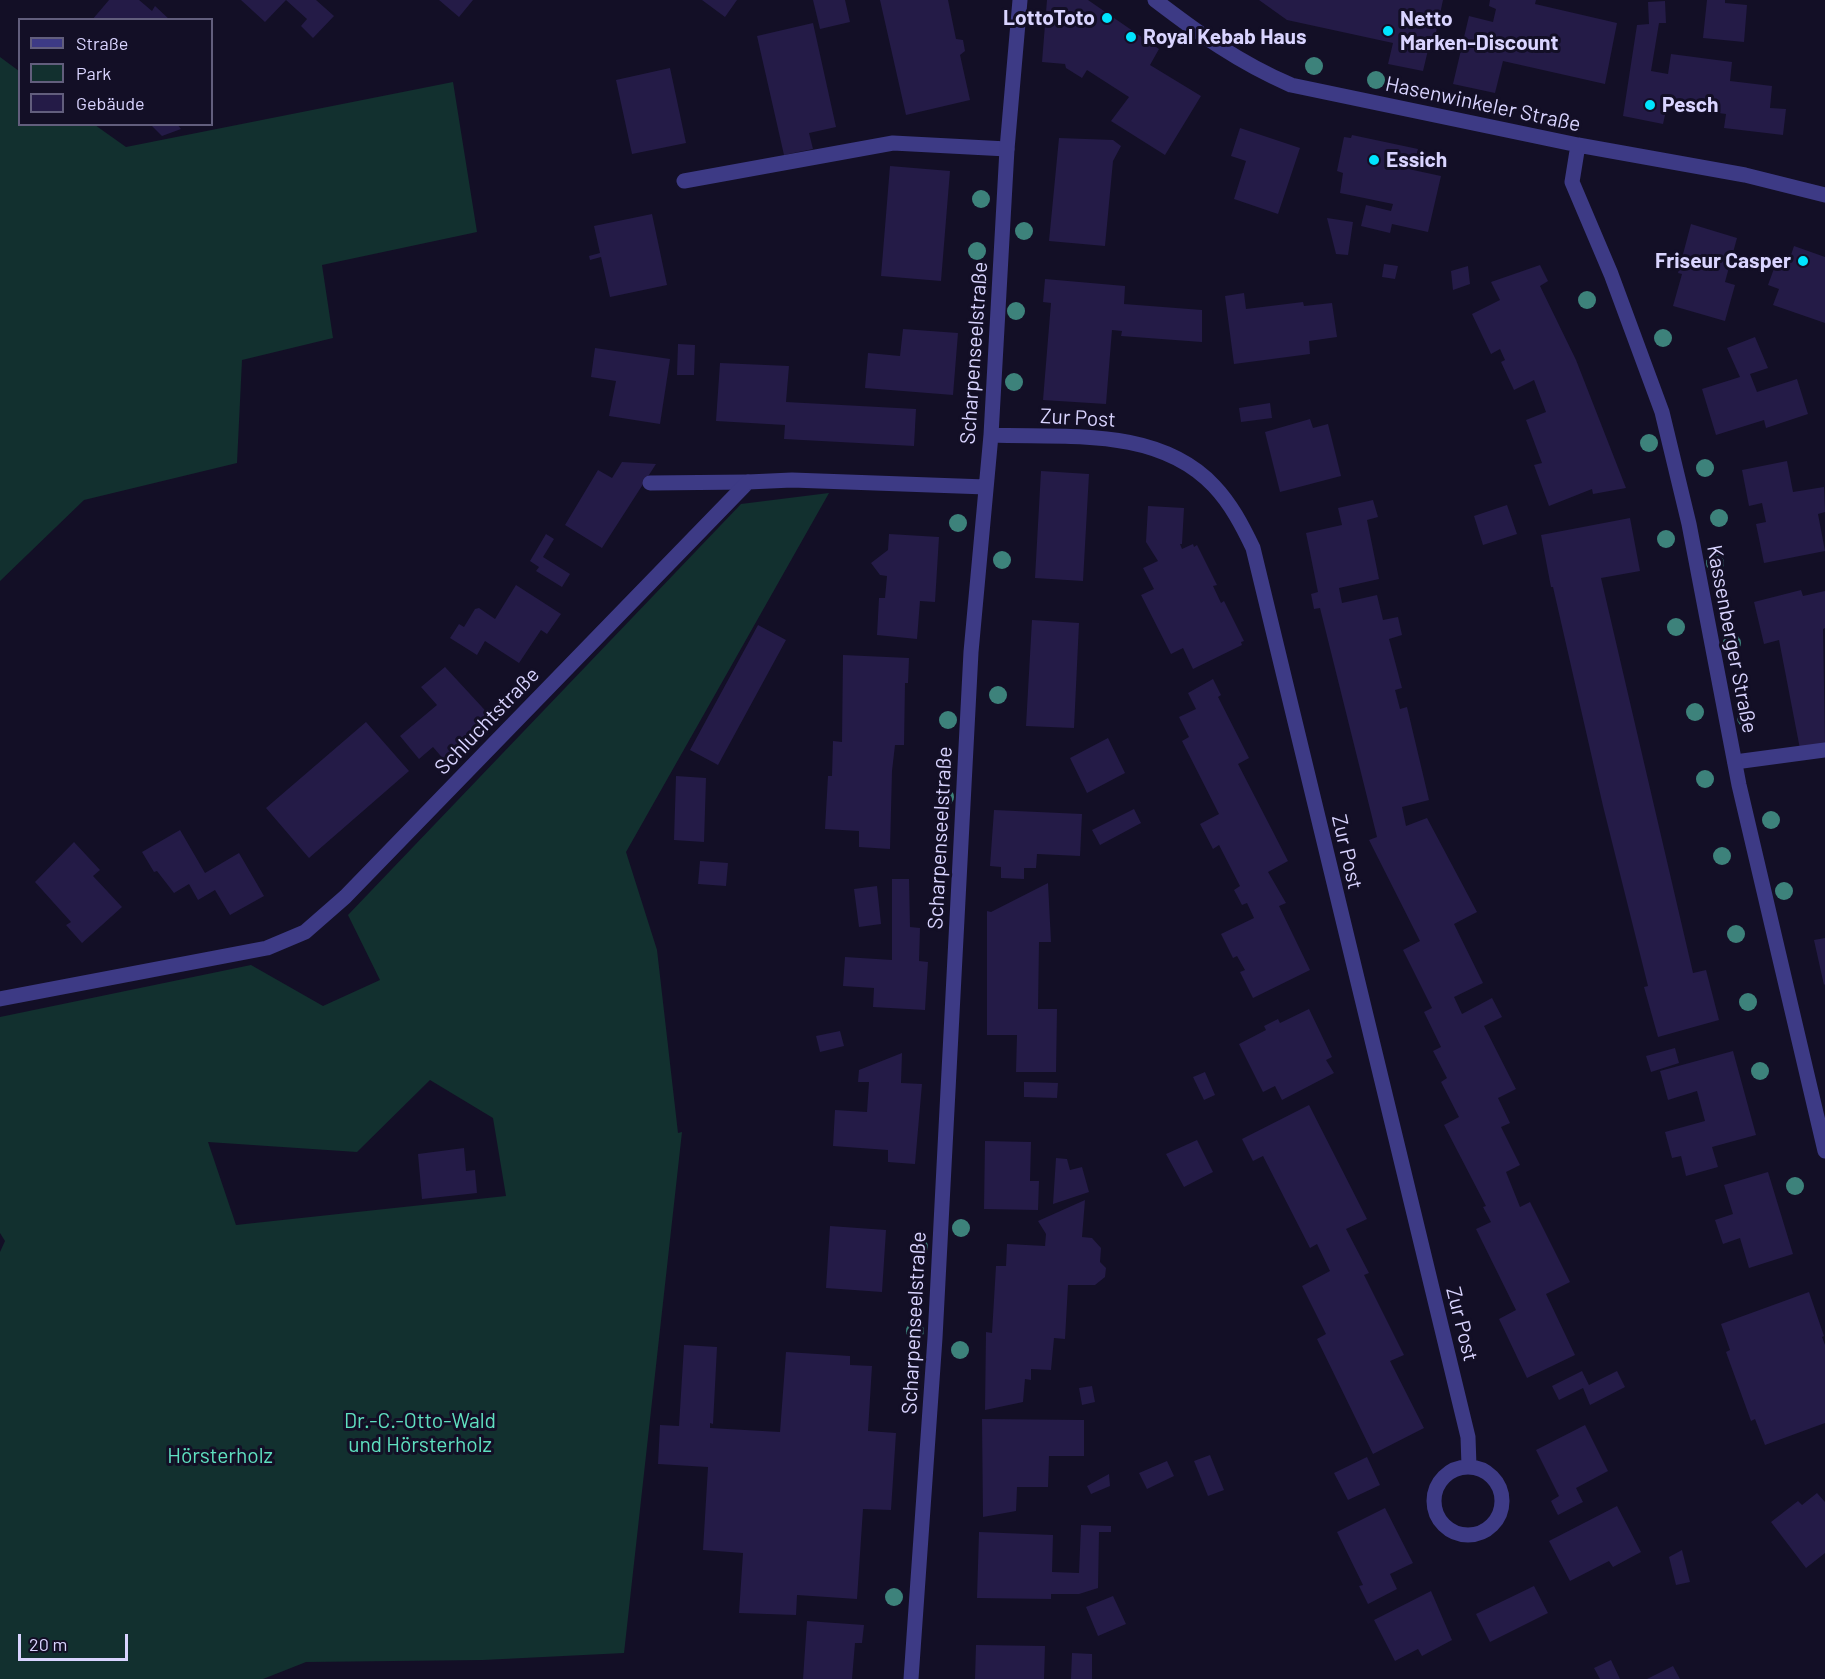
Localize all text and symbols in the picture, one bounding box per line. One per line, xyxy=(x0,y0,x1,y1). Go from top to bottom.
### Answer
place label: LottoToto xyxy=(1003,5,1095,31)
place label: Netto Marken-Discount xyxy=(1400,6,1558,56)
marker: LottoToto xyxy=(1100,11,1114,25)
legend xyxy=(18,18,213,126)
place label: Royal Kebab Haus xyxy=(1143,24,1306,50)
marker: Netto Marken-Discount xyxy=(1381,24,1395,38)
marker: Royal Kebab Haus xyxy=(1124,30,1138,44)
text: Straße xyxy=(76,32,128,54)
text: Park xyxy=(76,62,111,84)
street label: Hasenwinkeler Straße xyxy=(1383,71,1583,137)
text: Gebäude xyxy=(76,92,145,114)
place label: Pesch xyxy=(1662,92,1719,118)
marker: Pesch xyxy=(1643,98,1657,112)
place label: Essich xyxy=(1386,147,1447,173)
marker: Essich xyxy=(1367,153,1381,167)
place label: Friseur Casper xyxy=(1655,248,1791,274)
marker: Friseur Casper xyxy=(1796,254,1810,268)
street label: Scharpenseelstraße xyxy=(955,261,993,445)
street label: Zur Post xyxy=(1039,403,1117,433)
street label: Kassenberger Straße xyxy=(1701,543,1763,735)
street label: Schluchtstraße xyxy=(430,662,544,780)
street label: Scharpenseelstraße xyxy=(923,746,957,930)
street label: Zur Post xyxy=(1326,812,1368,892)
street label: Scharpenseelstraße xyxy=(897,1231,931,1415)
street label: Zur Post xyxy=(1441,1284,1483,1364)
park label: Dr.-C.-Otto-Wald und Hörsterholz xyxy=(344,1408,496,1458)
park label: Hörsterholz xyxy=(167,1443,273,1469)
scale bar xyxy=(21,1622,130,1660)
text: 20 m xyxy=(29,1633,67,1655)

